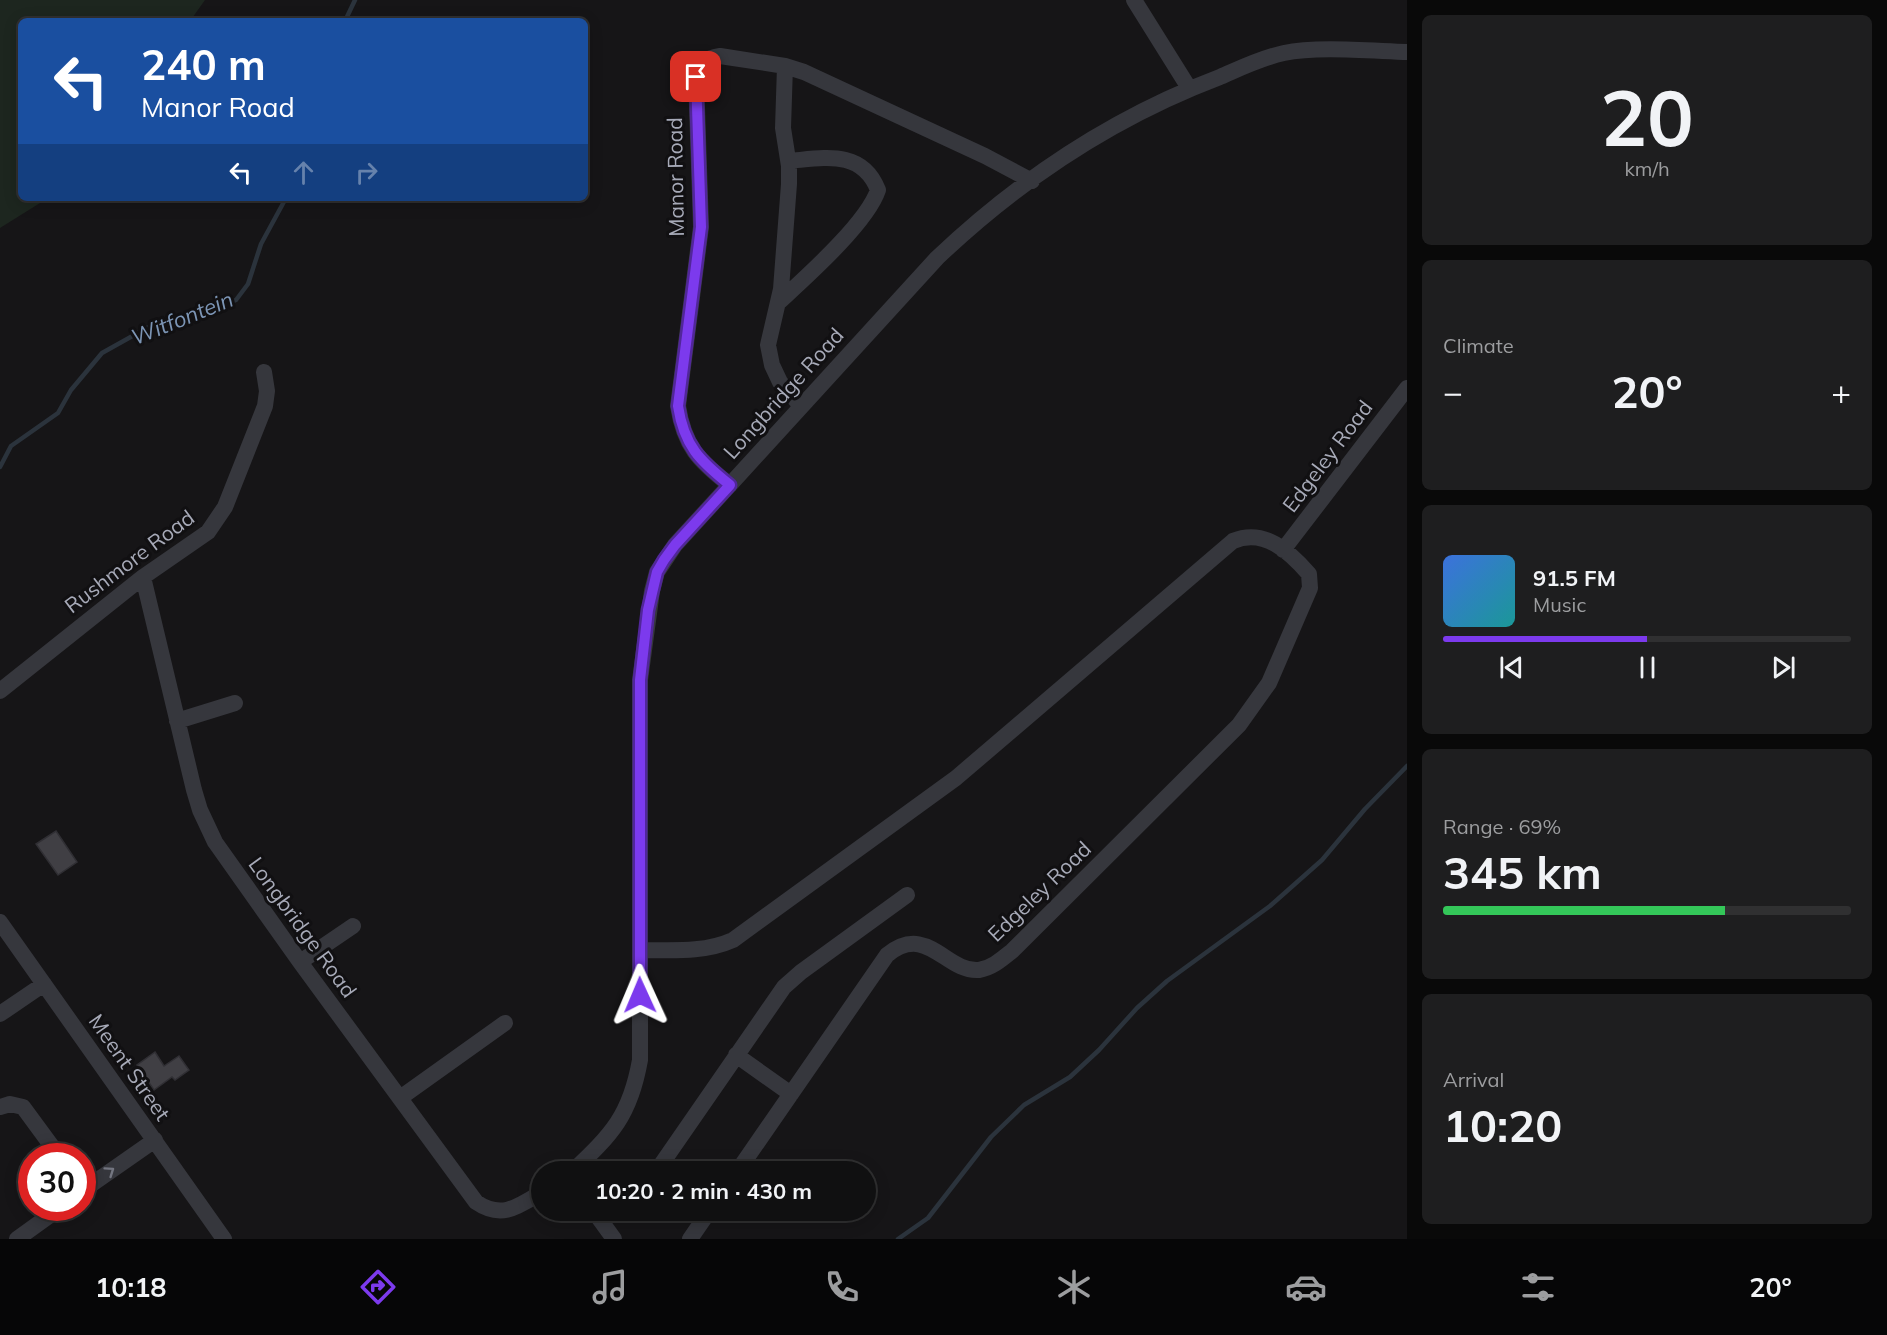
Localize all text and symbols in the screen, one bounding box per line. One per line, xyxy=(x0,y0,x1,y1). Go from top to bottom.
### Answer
text: 240 m xyxy=(141,38,266,91)
icon: left xyxy=(42,42,120,120)
pin xyxy=(670,51,721,102)
icon: arrive xyxy=(679,60,712,93)
text: 20 xyxy=(1600,68,1694,166)
text: Manor Road xyxy=(141,90,295,124)
street label: Manor Road xyxy=(661,117,689,237)
icon: left xyxy=(224,156,257,189)
icon: ahead xyxy=(287,156,320,189)
icon: right xyxy=(350,156,383,189)
text: km/h xyxy=(1624,156,1670,181)
water label: Witfontein xyxy=(127,285,237,351)
street label: Longbridge Road xyxy=(717,322,849,464)
text: Climate xyxy=(1443,333,1514,358)
text: 20° xyxy=(1611,363,1683,419)
text: − xyxy=(1443,371,1463,412)
text: + xyxy=(1831,371,1851,412)
street label: Edgeley Road xyxy=(1276,395,1378,517)
street label: Rushmore Road xyxy=(59,504,199,618)
text: 91.5 FM xyxy=(1533,564,1616,592)
text: Music xyxy=(1533,592,1586,617)
icon: previous xyxy=(1495,651,1528,684)
icon: pause xyxy=(1631,651,1664,684)
icon: next xyxy=(1767,651,1800,684)
text: Range · 69% xyxy=(1443,814,1561,839)
street label: Edgeley Road xyxy=(982,835,1096,947)
text: 345 km xyxy=(1443,844,1602,900)
street label: Longbridge Road xyxy=(243,852,363,1002)
position arrow xyxy=(608,963,672,1027)
street label: Meent Street xyxy=(84,1009,176,1125)
text: Arrival xyxy=(1443,1067,1504,1092)
text: 10:20 xyxy=(1443,1097,1562,1153)
speed limit sign: 30 xyxy=(18,1143,96,1221)
one-way arrow xyxy=(104,1167,115,1178)
text: 10:20 · 2 min · 430 m xyxy=(595,1177,812,1205)
icon: directions xyxy=(357,1266,399,1308)
icon: music xyxy=(589,1266,631,1308)
icon: phone xyxy=(821,1266,863,1308)
icon: climate xyxy=(1053,1266,1095,1308)
icon: car xyxy=(1285,1266,1327,1308)
icon: filters xyxy=(1517,1266,1559,1308)
text: 10:18 xyxy=(95,1270,167,1304)
text: 20° xyxy=(1749,1270,1792,1304)

